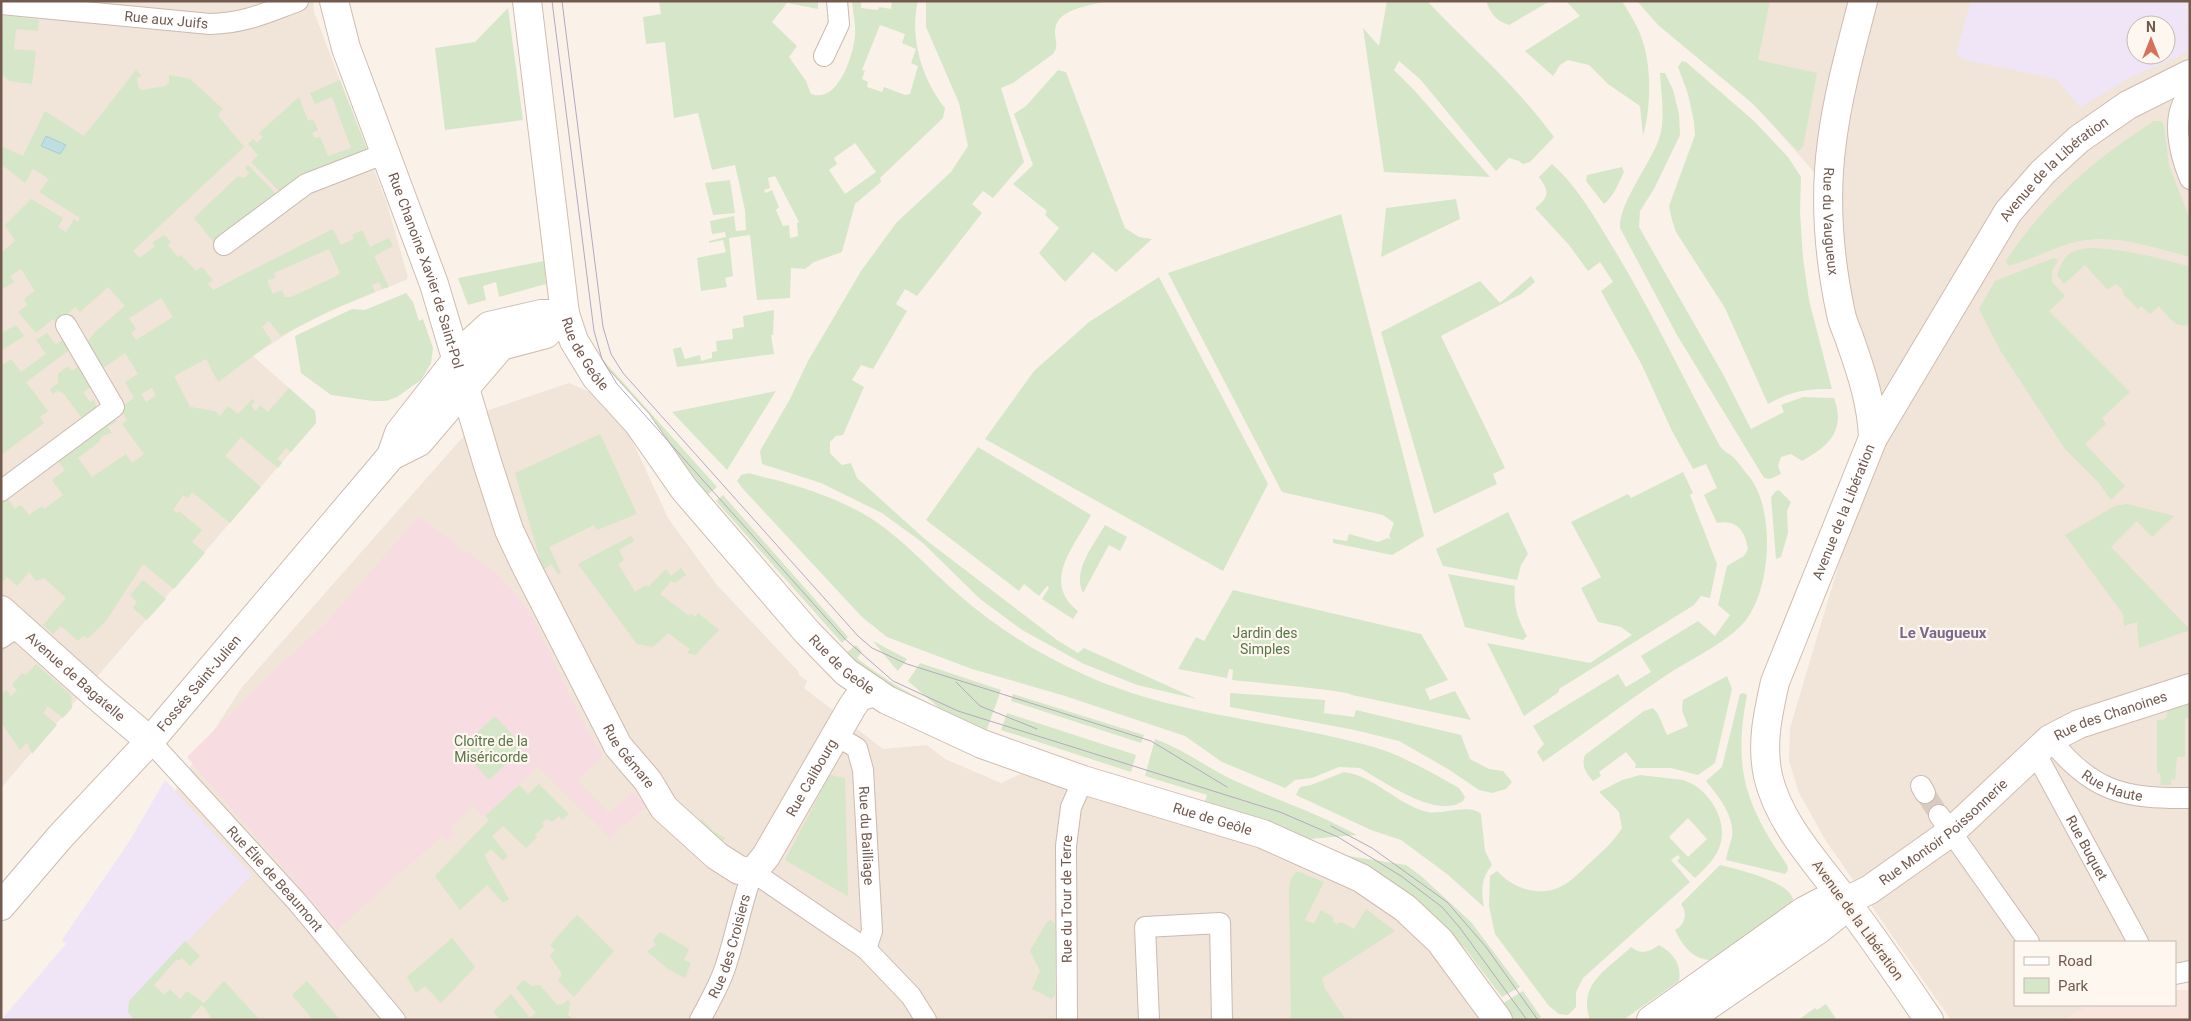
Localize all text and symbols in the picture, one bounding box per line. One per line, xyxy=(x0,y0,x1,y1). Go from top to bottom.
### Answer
street label: Rue aux Juifs xyxy=(124,8,209,32)
north arrow xyxy=(2126,15,2176,65)
text: N xyxy=(2146,19,2156,35)
street label: Avenue de la Libération xyxy=(1996,113,2111,224)
street label: Rue du Vaugueux xyxy=(1820,167,1842,276)
street label: Rue Chanoine Xavier de Saint-Pol xyxy=(385,170,467,370)
street label: Rue de Geôle xyxy=(559,315,612,393)
street label: Avenue de la Libération xyxy=(1809,442,1878,582)
district label: Le Vaugueux xyxy=(1900,624,1987,642)
park label: Jardin des Simples xyxy=(1232,625,1298,657)
street label: Avenue de Bagatelle xyxy=(23,629,128,724)
street label: Rue de Geôle xyxy=(806,631,878,697)
street label: Fossés Saint-Julien xyxy=(154,632,244,735)
street label: Rue des Chanoines xyxy=(2051,688,2169,744)
street label: Rue Gémare xyxy=(600,721,658,791)
park label: Cloître de la Miséricorde xyxy=(454,733,528,765)
street label: Rue Calibourg xyxy=(783,736,840,819)
street label: Rue Haute xyxy=(2079,767,2144,804)
street label: Rue Montoir Poissonnerie xyxy=(1876,775,2011,888)
street label: Rue du Bailliage xyxy=(856,786,877,886)
street label: Rue de Geôle xyxy=(1171,799,1254,838)
street label: Rue Buquet xyxy=(2063,813,2111,883)
street label: Rue Élie de Beaumont xyxy=(224,823,326,935)
street label: Rue du Tour de Terre xyxy=(1058,834,1075,963)
street label: Avenue de la Libération xyxy=(1809,857,1907,983)
street label: Rue des Croisiers xyxy=(705,892,753,1001)
legend xyxy=(2014,941,2176,1006)
text: Road xyxy=(2058,952,2092,970)
text: Park xyxy=(2058,977,2089,995)

